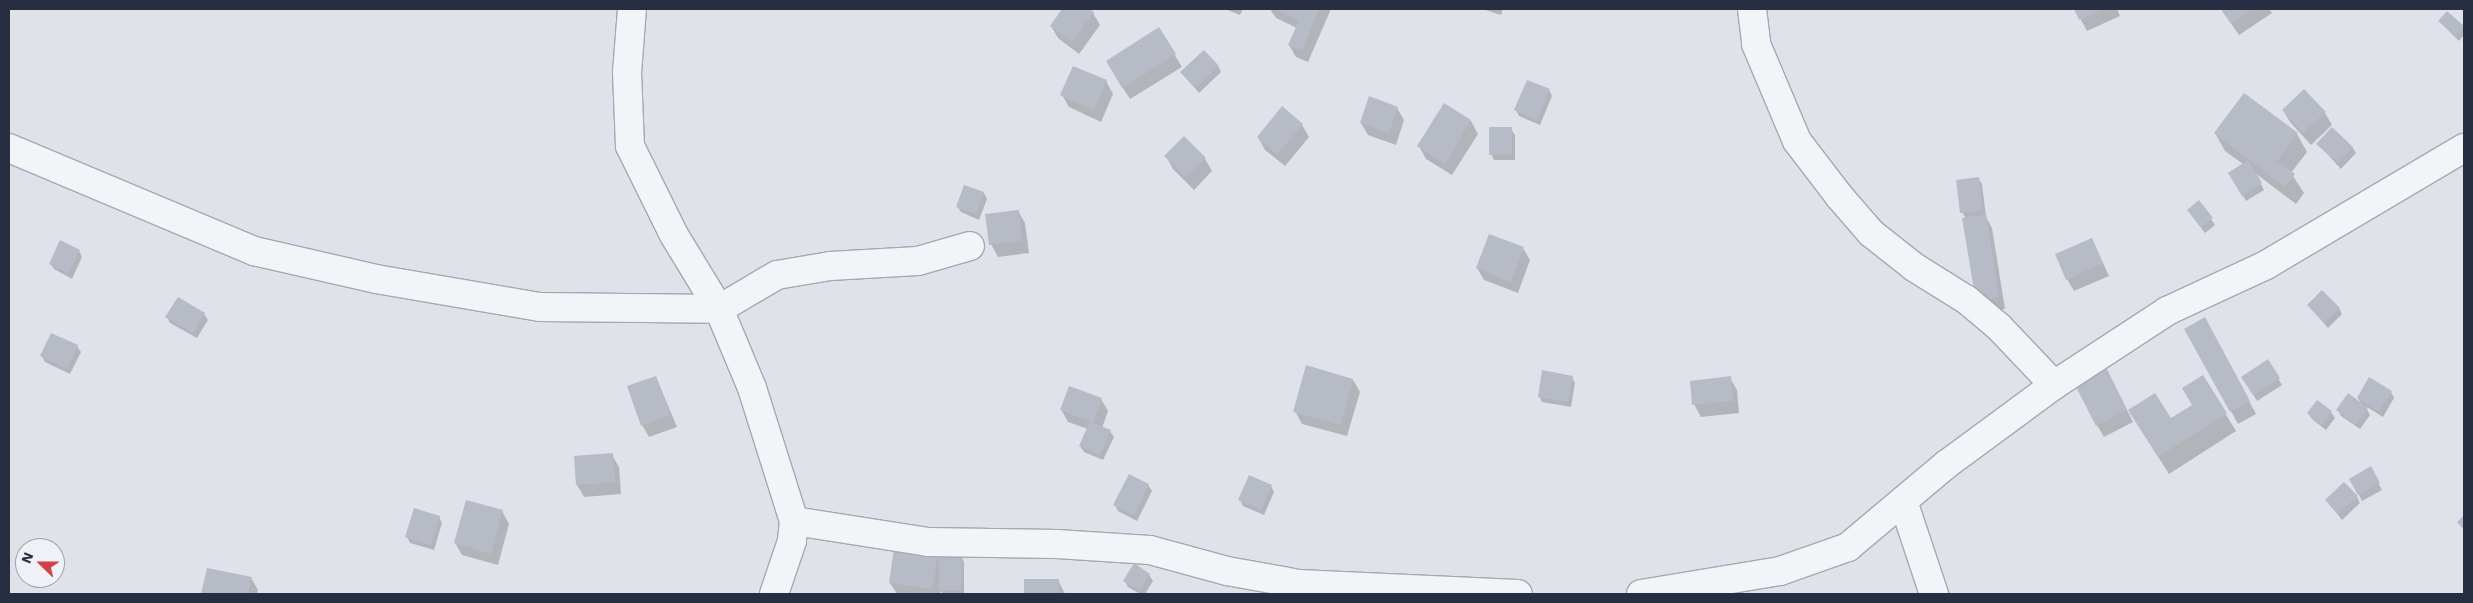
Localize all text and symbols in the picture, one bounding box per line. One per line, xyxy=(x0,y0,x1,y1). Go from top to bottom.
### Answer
north arrow xyxy=(15,538,65,588)
text: N xyxy=(18,550,36,566)

